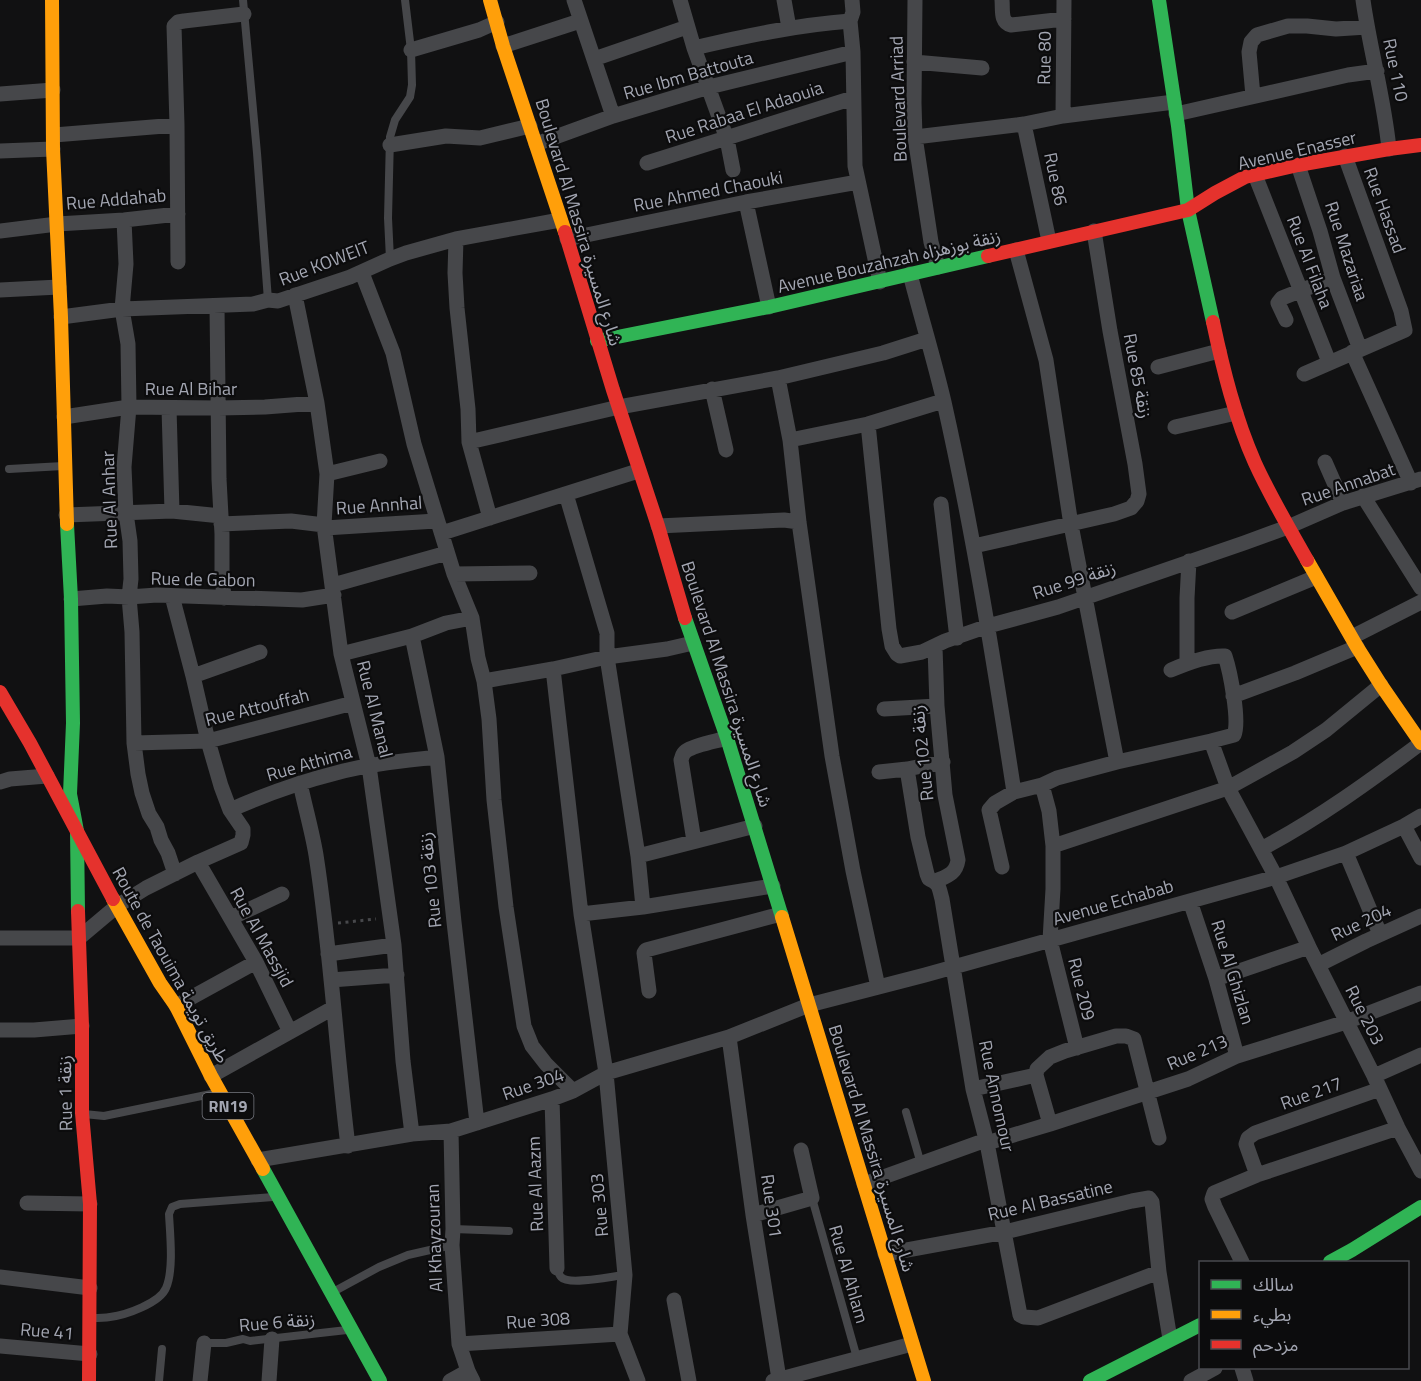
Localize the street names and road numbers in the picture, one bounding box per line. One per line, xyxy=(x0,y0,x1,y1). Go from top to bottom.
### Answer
street label: Rue 80 xyxy=(1030,31,1058,85)
street label: Boulevard Arriad xyxy=(882,36,914,162)
street label: Rue 110 xyxy=(1376,36,1416,104)
street label: Rue Ibm Battouta xyxy=(620,44,756,106)
street label: Rue Rabaa El Adaouia xyxy=(662,74,826,150)
street label: Boulevard Al Massira شارع المسيرة xyxy=(528,95,630,349)
street label: Avenue Enasser xyxy=(1235,123,1359,177)
street label: Rue 86 xyxy=(1037,150,1075,208)
street label: Rue Ahmed Chaouki xyxy=(631,163,785,219)
street label: Rue Hassad xyxy=(1357,163,1413,257)
street label: Rue Addahab xyxy=(65,181,167,217)
street label: Rue Mazariaa xyxy=(1318,198,1376,304)
street label: Rue Al Filaha xyxy=(1280,212,1340,312)
street label: Avenue Bouzahzah زنقة بوزهزاه xyxy=(775,222,1003,300)
street label: Rue KOWEIT xyxy=(275,233,374,293)
street label: Rue 85 زنقة xyxy=(1117,331,1159,421)
street label: Rue Al Bihar xyxy=(145,375,237,402)
street label: Rue Al Anhar xyxy=(94,451,124,549)
street label: Rue Annabat xyxy=(1297,455,1399,513)
street label: Rue Annhal xyxy=(335,489,423,521)
street label: Rue 99 زنقة xyxy=(1029,554,1119,606)
street label: Boulevard Al Massira شارع المسيرة xyxy=(673,557,780,811)
street label: Rue de Gabon xyxy=(150,565,256,593)
street label: Rue Al Manal xyxy=(350,657,400,761)
street label: Rue Attouffah xyxy=(202,681,312,733)
street label: Rue 102 زنقة xyxy=(904,704,940,802)
street label: Rue Athima xyxy=(263,738,355,788)
street label: Rue 103 زنقة xyxy=(412,831,448,929)
street label: Route de Taouima طريق تويمة xyxy=(106,862,236,1068)
street label: Avenue Echabab xyxy=(1049,872,1177,932)
street label: Rue Al Massjid xyxy=(223,882,301,992)
street label: Rue 204 xyxy=(1326,896,1396,948)
street label: Rue Al Ghizlan xyxy=(1204,916,1262,1028)
street label: Rue 209 xyxy=(1061,955,1103,1023)
street label: Rue 203 xyxy=(1338,980,1392,1050)
street label: Boulevard Al Massira شارع المسيرة xyxy=(821,1021,923,1275)
street label: Rue 213 xyxy=(1162,1027,1232,1077)
street label: Rue Annomour xyxy=(972,1038,1022,1154)
street label: Rue 1 زنقة xyxy=(51,1055,79,1131)
street label: Rue 304 xyxy=(498,1061,568,1107)
street label: Rue 217 xyxy=(1276,1069,1346,1117)
road number: RN19 xyxy=(202,1093,254,1119)
street label: Rue Al Aazm xyxy=(520,1136,550,1232)
street label: Rue 303 xyxy=(583,1172,615,1238)
street label: Rue 301 xyxy=(754,1172,790,1240)
street label: Rue Al Bassatine xyxy=(985,1173,1115,1227)
street label: Al Khayzouran xyxy=(419,1183,449,1293)
street label: Rue Al Ahlam xyxy=(822,1222,876,1326)
street label: Rue 308 xyxy=(505,1304,571,1336)
street label: Rue 6 زنقة xyxy=(238,1305,316,1339)
street label: Rue 41 xyxy=(19,1315,75,1347)

